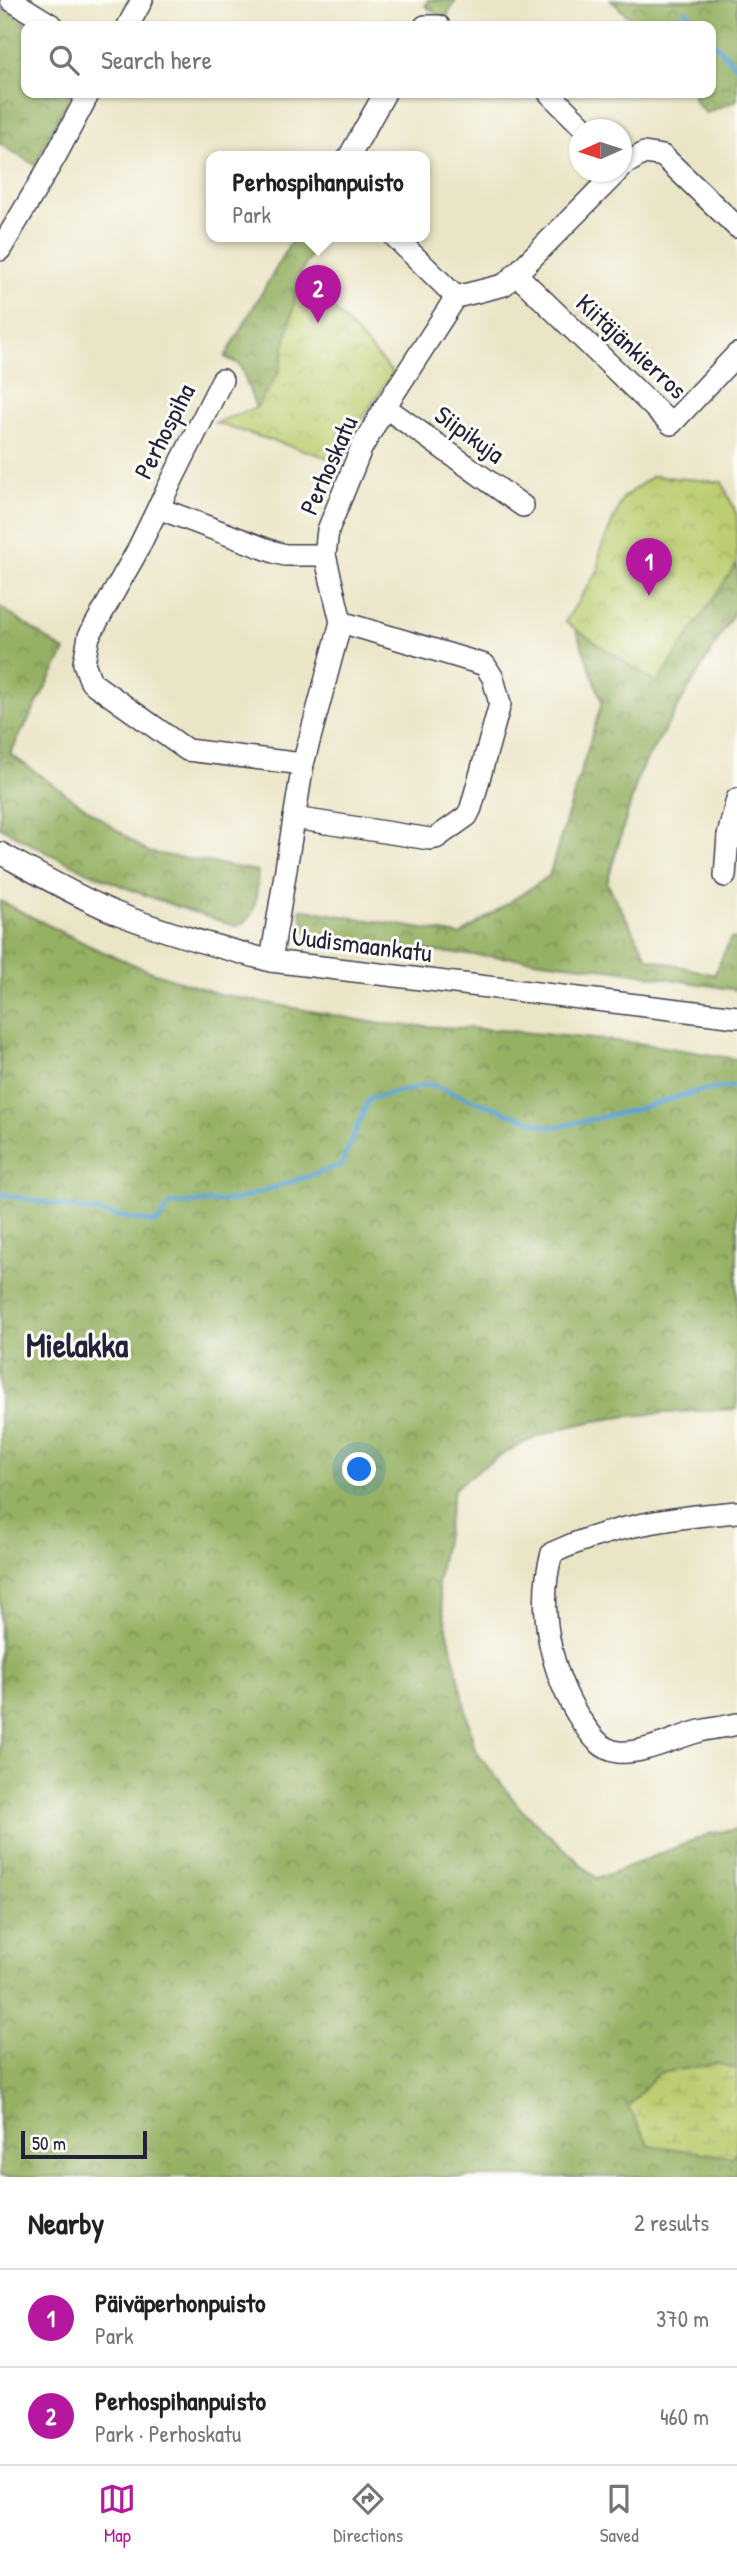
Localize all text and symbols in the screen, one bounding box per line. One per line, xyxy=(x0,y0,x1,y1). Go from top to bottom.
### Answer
search box xyxy=(21,21,716,98)
icon: search xyxy=(45,41,83,79)
text: Search here xyxy=(101,42,212,77)
north arrow xyxy=(569,119,632,182)
popup xyxy=(206,151,430,242)
text: Perhospihanpuisto xyxy=(233,164,403,199)
text: Park xyxy=(233,199,271,230)
pin: 2 xyxy=(295,265,341,323)
street label: Kiitäjänkierros xyxy=(569,285,695,407)
street label: Perhospiha xyxy=(125,377,203,485)
street label: Siipikuja xyxy=(428,397,512,471)
street label: Perhoskatu xyxy=(291,410,365,520)
pin: 1 xyxy=(626,538,672,596)
street label: Uudismaankatu xyxy=(290,918,434,970)
district label: Mielakka xyxy=(26,1323,128,1367)
your location xyxy=(342,1452,376,1486)
scale bar xyxy=(21,2128,147,2160)
text: 50 m xyxy=(32,2130,66,2156)
text: Nearby xyxy=(28,2203,104,2243)
text: 2 results xyxy=(634,2207,709,2238)
text: Päiväperhonpuisto xyxy=(95,2285,266,2320)
text: 1 xyxy=(47,2303,55,2334)
text: 370 m xyxy=(656,2303,709,2334)
text: Park xyxy=(95,2320,133,2351)
text: Perhospihanpuisto xyxy=(95,2383,266,2418)
text: 2 xyxy=(46,2401,56,2432)
text: 460 m xyxy=(660,2401,709,2432)
text: Park · Perhoskatu xyxy=(95,2418,241,2449)
tab: Map xyxy=(98,2480,136,2548)
tab: Directions xyxy=(333,2480,403,2548)
tab: Saved xyxy=(600,2480,639,2548)

